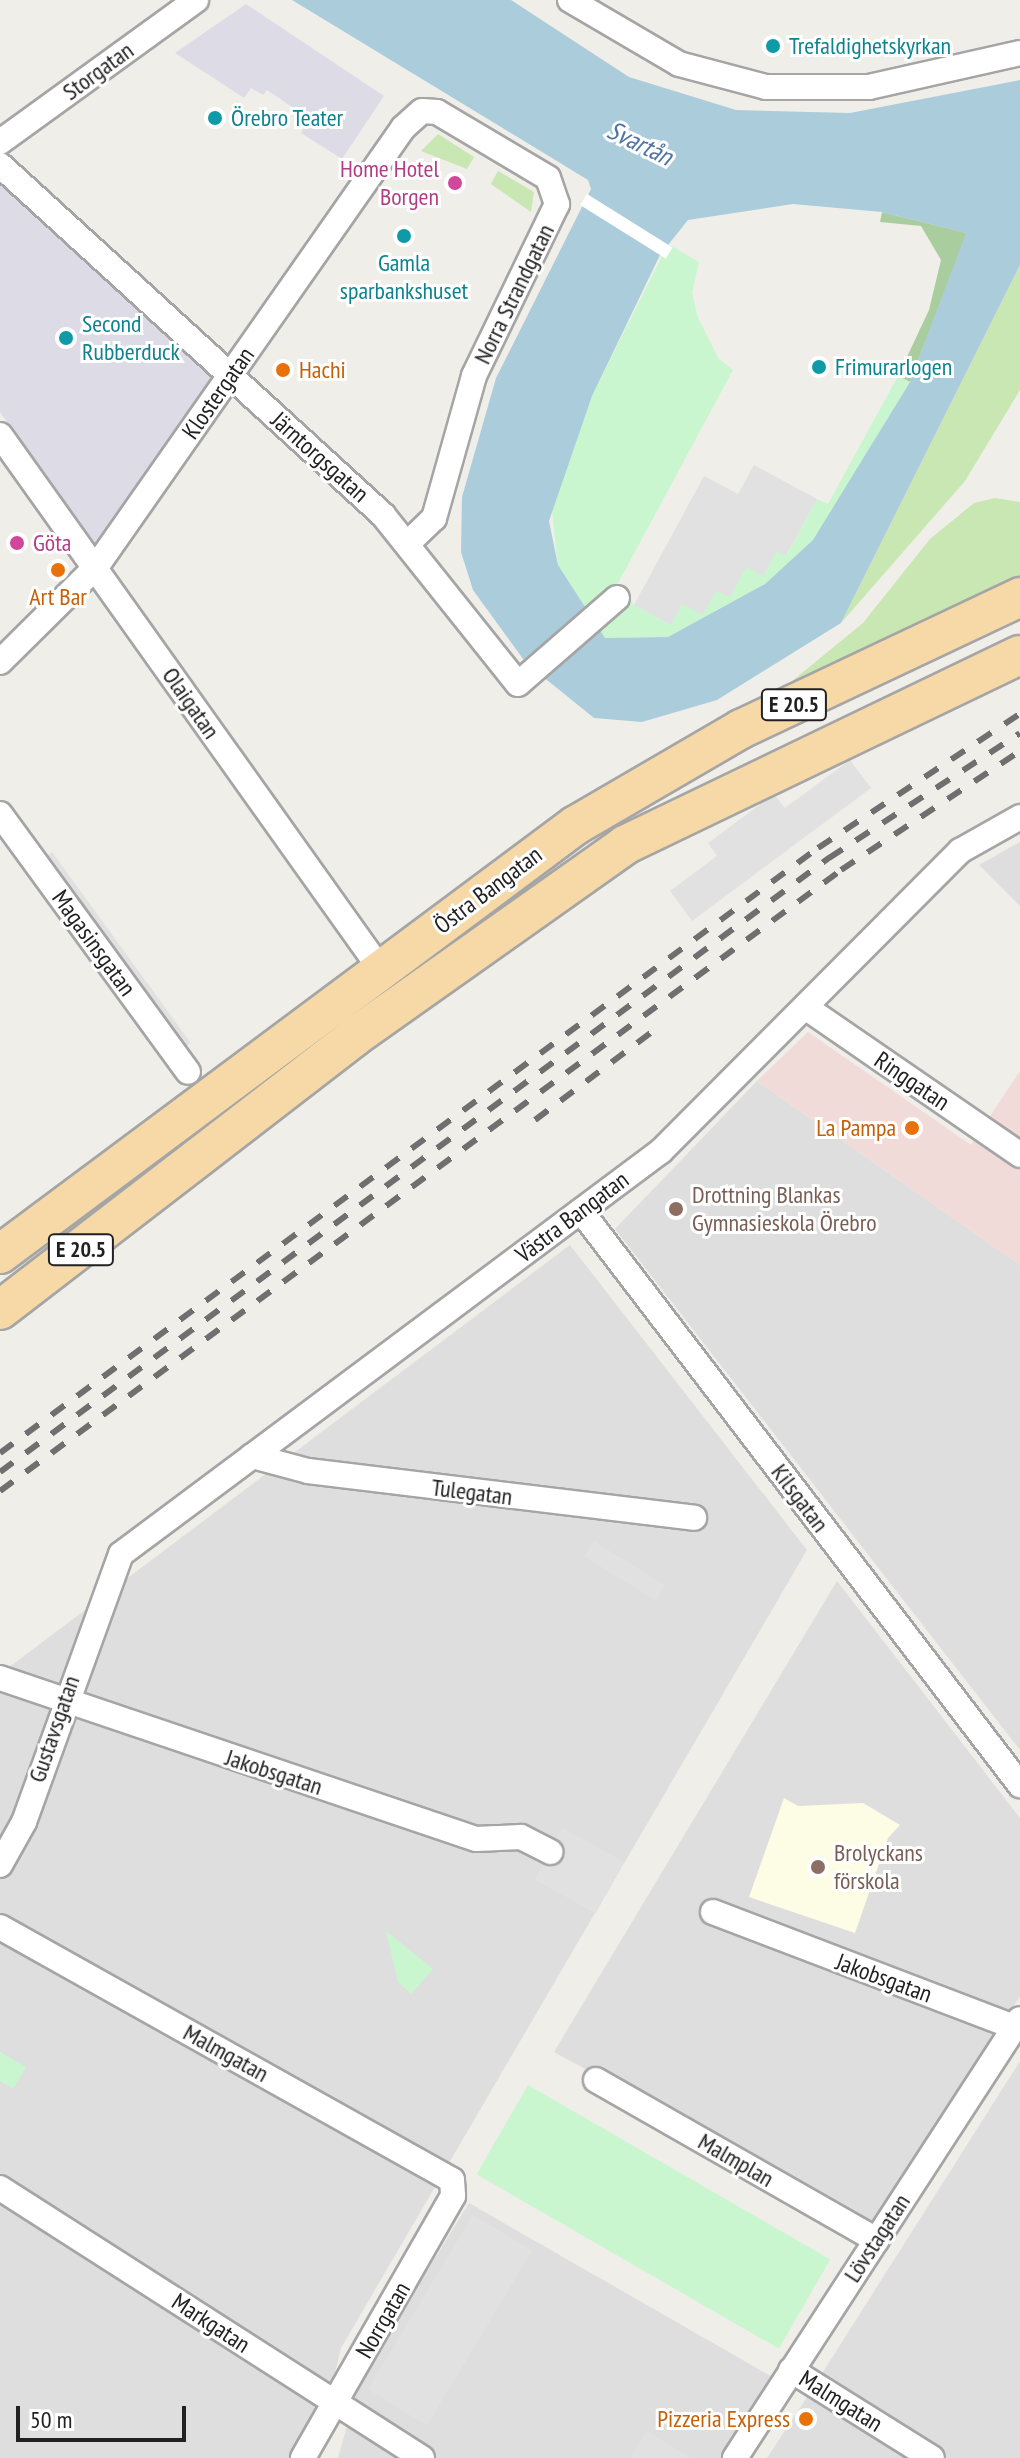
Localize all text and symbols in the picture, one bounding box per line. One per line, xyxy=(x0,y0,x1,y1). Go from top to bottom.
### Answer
place label: Trefaldighetskyrkan xyxy=(789,32,951,60)
street label: Storgatan xyxy=(57,36,139,106)
marker: Trefaldighetskyrkan xyxy=(764,37,782,55)
place label: Örebro Teater xyxy=(231,104,344,132)
marker: Örebro Teater xyxy=(206,109,224,127)
water label: Svartån xyxy=(602,114,678,172)
place label: Home Hotel Borgen xyxy=(340,155,439,211)
marker: Home Hotel Borgen xyxy=(446,174,464,192)
street label: Norra Strandgatan xyxy=(468,219,560,369)
marker: Gamla sparbankshuset xyxy=(395,227,413,245)
place label: Gamla sparbankshuset xyxy=(340,249,468,305)
place label: Second Rubberduck xyxy=(82,310,180,366)
marker: Second Rubberduck xyxy=(57,329,75,347)
street label: Klostergatan xyxy=(176,342,260,444)
place label: Frimurarlogen xyxy=(835,353,952,381)
place label: Hachi xyxy=(299,356,346,384)
marker: Frimurarlogen xyxy=(810,358,828,376)
marker: Hachi xyxy=(274,361,292,379)
street label: Järntorgsgatan xyxy=(265,406,375,508)
place label: Göta xyxy=(33,529,71,557)
marker: Göta xyxy=(8,534,26,552)
marker: Art Bar xyxy=(49,561,67,579)
place label: Art Bar xyxy=(29,583,87,611)
street label: Olaigatan xyxy=(156,662,226,744)
road number: E 20.5 xyxy=(760,687,828,723)
street label: Östra Bangatan xyxy=(429,840,547,940)
street label: Magasinsgatan xyxy=(46,885,142,1001)
street label: Ringgatan xyxy=(869,1045,955,1117)
place label: La Pampa xyxy=(816,1114,896,1142)
marker: La Pampa xyxy=(903,1119,921,1137)
street label: Västra Bangatan xyxy=(510,1165,634,1269)
place label: Drottning Blankas Gymnasieskola Örebro xyxy=(692,1181,877,1237)
marker: Drottning Blankas Gymnasieskola Örebro xyxy=(667,1200,685,1218)
road number: E 20.5 xyxy=(47,1232,115,1268)
street label: Kilsgatan xyxy=(765,1458,835,1538)
street label: Tulegatan xyxy=(430,1473,514,1511)
street label: Gustavsgatan xyxy=(22,1672,86,1786)
street label: Jakobsgatan xyxy=(222,1743,326,1801)
place label: Brolyckans förskola xyxy=(834,1839,923,1895)
marker: Brolyckans förskola xyxy=(809,1858,827,1876)
street label: Jakobsgatan xyxy=(832,1947,936,2009)
street label: Malmgatan xyxy=(178,2018,274,2088)
street label: Malmplan xyxy=(693,2127,779,2193)
street label: Lövstagatan xyxy=(838,2188,916,2288)
street label: Norrgatan xyxy=(350,2277,416,2363)
street label: Markgatan xyxy=(167,2287,255,2359)
street label: Malmgatan xyxy=(794,2364,888,2438)
scale bar xyxy=(20,2390,190,2440)
text: 50 m xyxy=(30,2404,72,2435)
place label: Pizzeria Express xyxy=(657,2405,790,2433)
marker: Pizzeria Express xyxy=(797,2410,815,2428)

